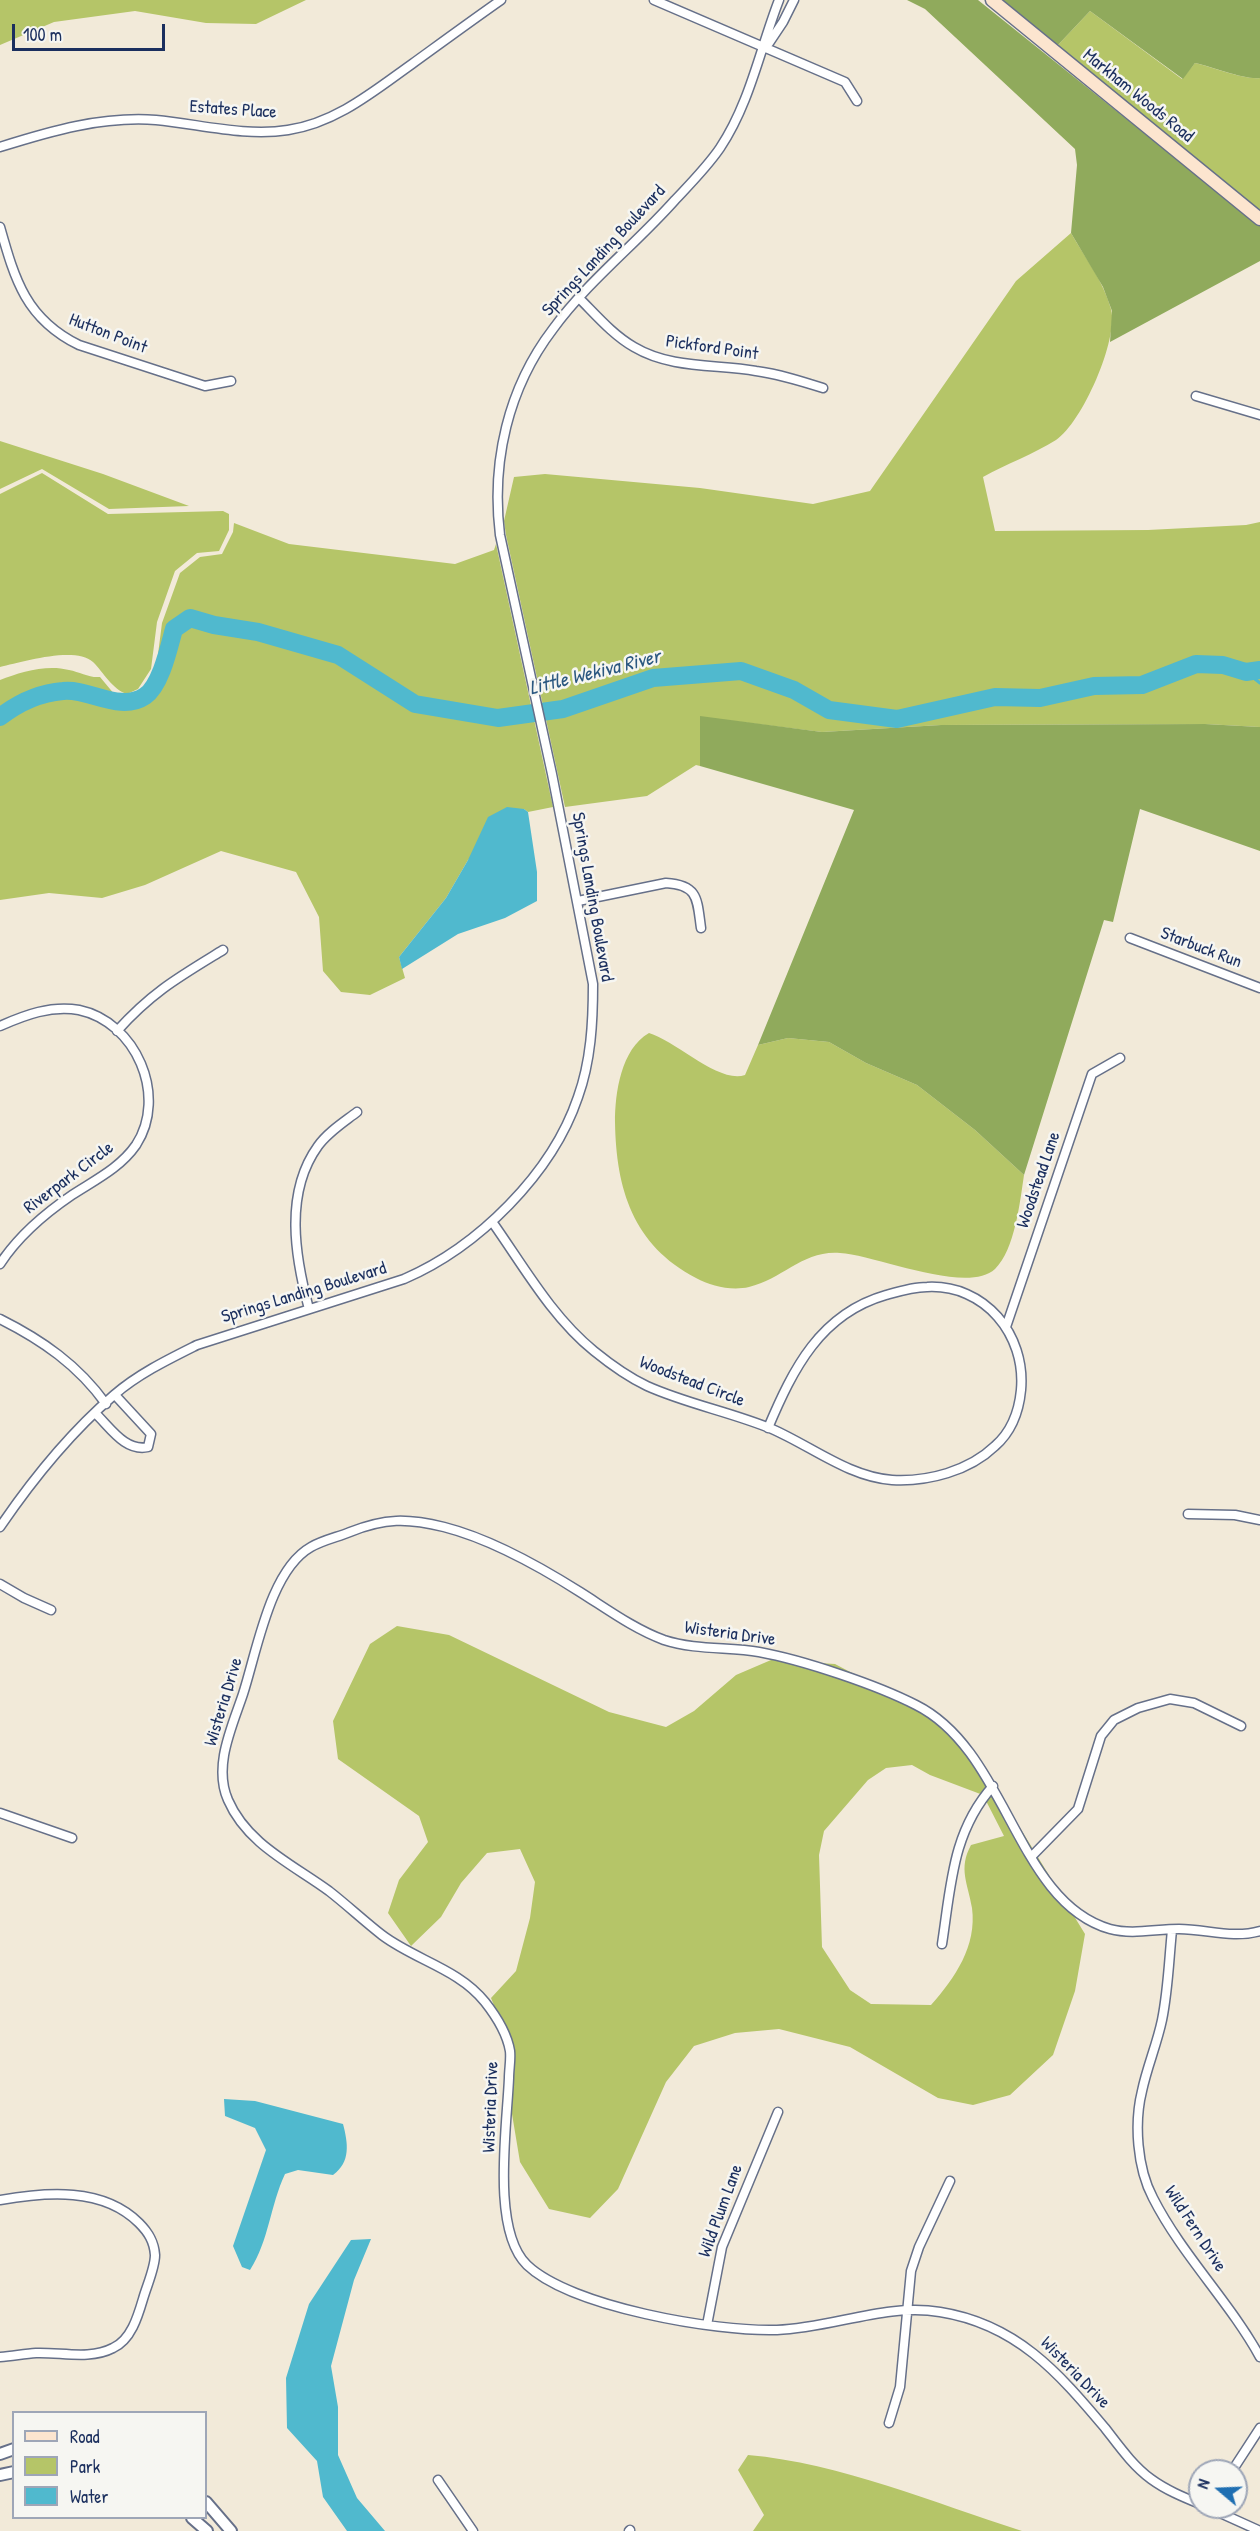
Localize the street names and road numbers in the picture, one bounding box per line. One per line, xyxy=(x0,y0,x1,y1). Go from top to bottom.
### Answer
street label: Markham Woods Road xyxy=(1078,45,1198,147)
street label: Estates Place xyxy=(189,96,277,124)
street label: Springs Landing Boulevard xyxy=(538,181,670,321)
street label: Hutton Point xyxy=(66,309,150,359)
street label: Pickford Point xyxy=(664,331,760,365)
street label: Springs Landing Boulevard xyxy=(567,811,617,983)
street label: Starbuck Run xyxy=(1157,923,1245,973)
street label: Woodstead Lane xyxy=(1012,1129,1066,1231)
street label: Riverpark Circle xyxy=(20,1137,118,1219)
street label: Springs Landing Boulevard xyxy=(219,1258,389,1328)
street label: Woodstead Circle xyxy=(636,1352,748,1412)
street label: Wisteria Drive xyxy=(683,1617,777,1651)
street label: Wisteria Drive xyxy=(200,1655,248,1749)
street label: Wisteria Drive xyxy=(479,2061,503,2153)
street label: Wild Plum Lane xyxy=(694,2162,748,2260)
street label: Wild Fern Drive xyxy=(1159,2182,1231,2276)
street label: Wisteria Drive xyxy=(1035,2333,1115,2413)

